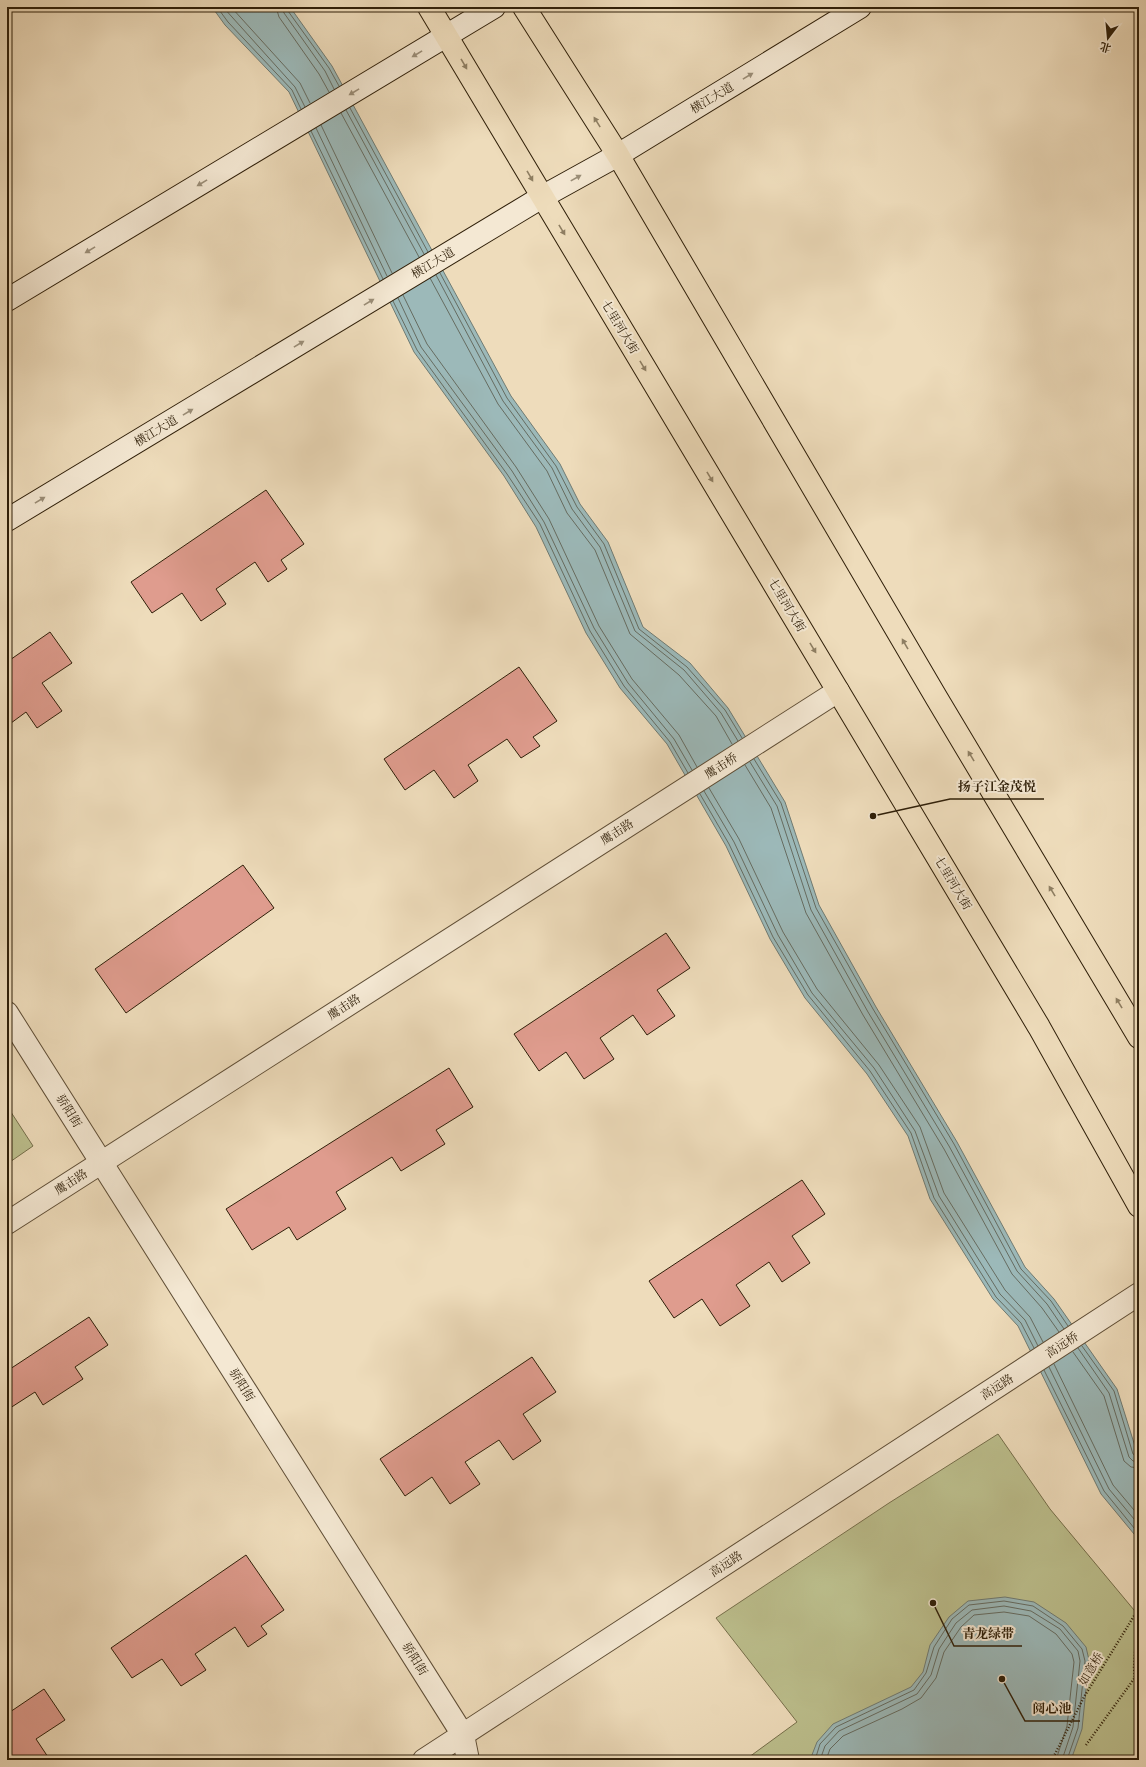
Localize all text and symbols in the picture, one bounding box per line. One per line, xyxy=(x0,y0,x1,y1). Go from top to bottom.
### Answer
north arrow xyxy=(1088,18,1128,58)
text: 北 xyxy=(1098,37,1113,55)
one-way arrow xyxy=(412,50,422,58)
one-way arrow xyxy=(461,58,468,70)
one-way arrow xyxy=(742,72,754,79)
street label: 横江大道 xyxy=(688,80,737,118)
one-way arrow xyxy=(348,89,360,96)
one-way arrow xyxy=(593,117,601,127)
one-way arrow xyxy=(526,170,533,182)
one-way arrow xyxy=(570,175,582,181)
one-way arrow xyxy=(196,180,208,187)
one-way arrow xyxy=(558,224,565,236)
street label: 横江大道 xyxy=(409,245,458,283)
one-way arrow xyxy=(84,247,96,254)
one-way arrow xyxy=(364,298,374,306)
street label: 七里河大街 xyxy=(597,298,642,358)
one-way arrow xyxy=(293,341,305,348)
one-way arrow xyxy=(640,360,647,372)
one-way arrow xyxy=(182,408,194,415)
street label: 横江大道 xyxy=(132,413,181,451)
one-way arrow xyxy=(706,472,714,482)
one-way arrow xyxy=(35,496,45,504)
street label: 七里河大街 xyxy=(764,576,809,636)
one-way arrow xyxy=(902,638,909,650)
one-way arrow xyxy=(809,643,817,653)
street label: 鹰击桥 xyxy=(702,750,741,783)
one-way arrow xyxy=(968,750,975,762)
callout: 扬子江金茂悦 xyxy=(950,774,1044,799)
text: 扬子江金茂悦 xyxy=(958,779,1036,797)
street label: 鹰击路 xyxy=(598,816,637,849)
street label: 七里河大街 xyxy=(930,854,975,914)
one-way arrow xyxy=(1049,886,1056,897)
street label: 鹰击路 xyxy=(325,991,364,1024)
one-way arrow xyxy=(1115,998,1123,1008)
street label: 骄阳街 xyxy=(52,1092,85,1132)
street label: 鹰击路 xyxy=(52,1166,91,1199)
street label: 高远桥 xyxy=(1043,1329,1082,1362)
street label: 骄阳街 xyxy=(225,1366,258,1406)
street label: 高远路 xyxy=(978,1371,1017,1404)
street label: 高远路 xyxy=(707,1548,746,1581)
callout: 青龙绿带 xyxy=(954,1621,1022,1646)
text: 青龙绿带 xyxy=(962,1626,1014,1644)
street label: 骄阳街 xyxy=(398,1640,431,1680)
street label: 如意桥 xyxy=(1076,1650,1108,1689)
callout: 阅心池 xyxy=(1025,1696,1080,1721)
text: 阅心池 xyxy=(1032,1701,1072,1719)

